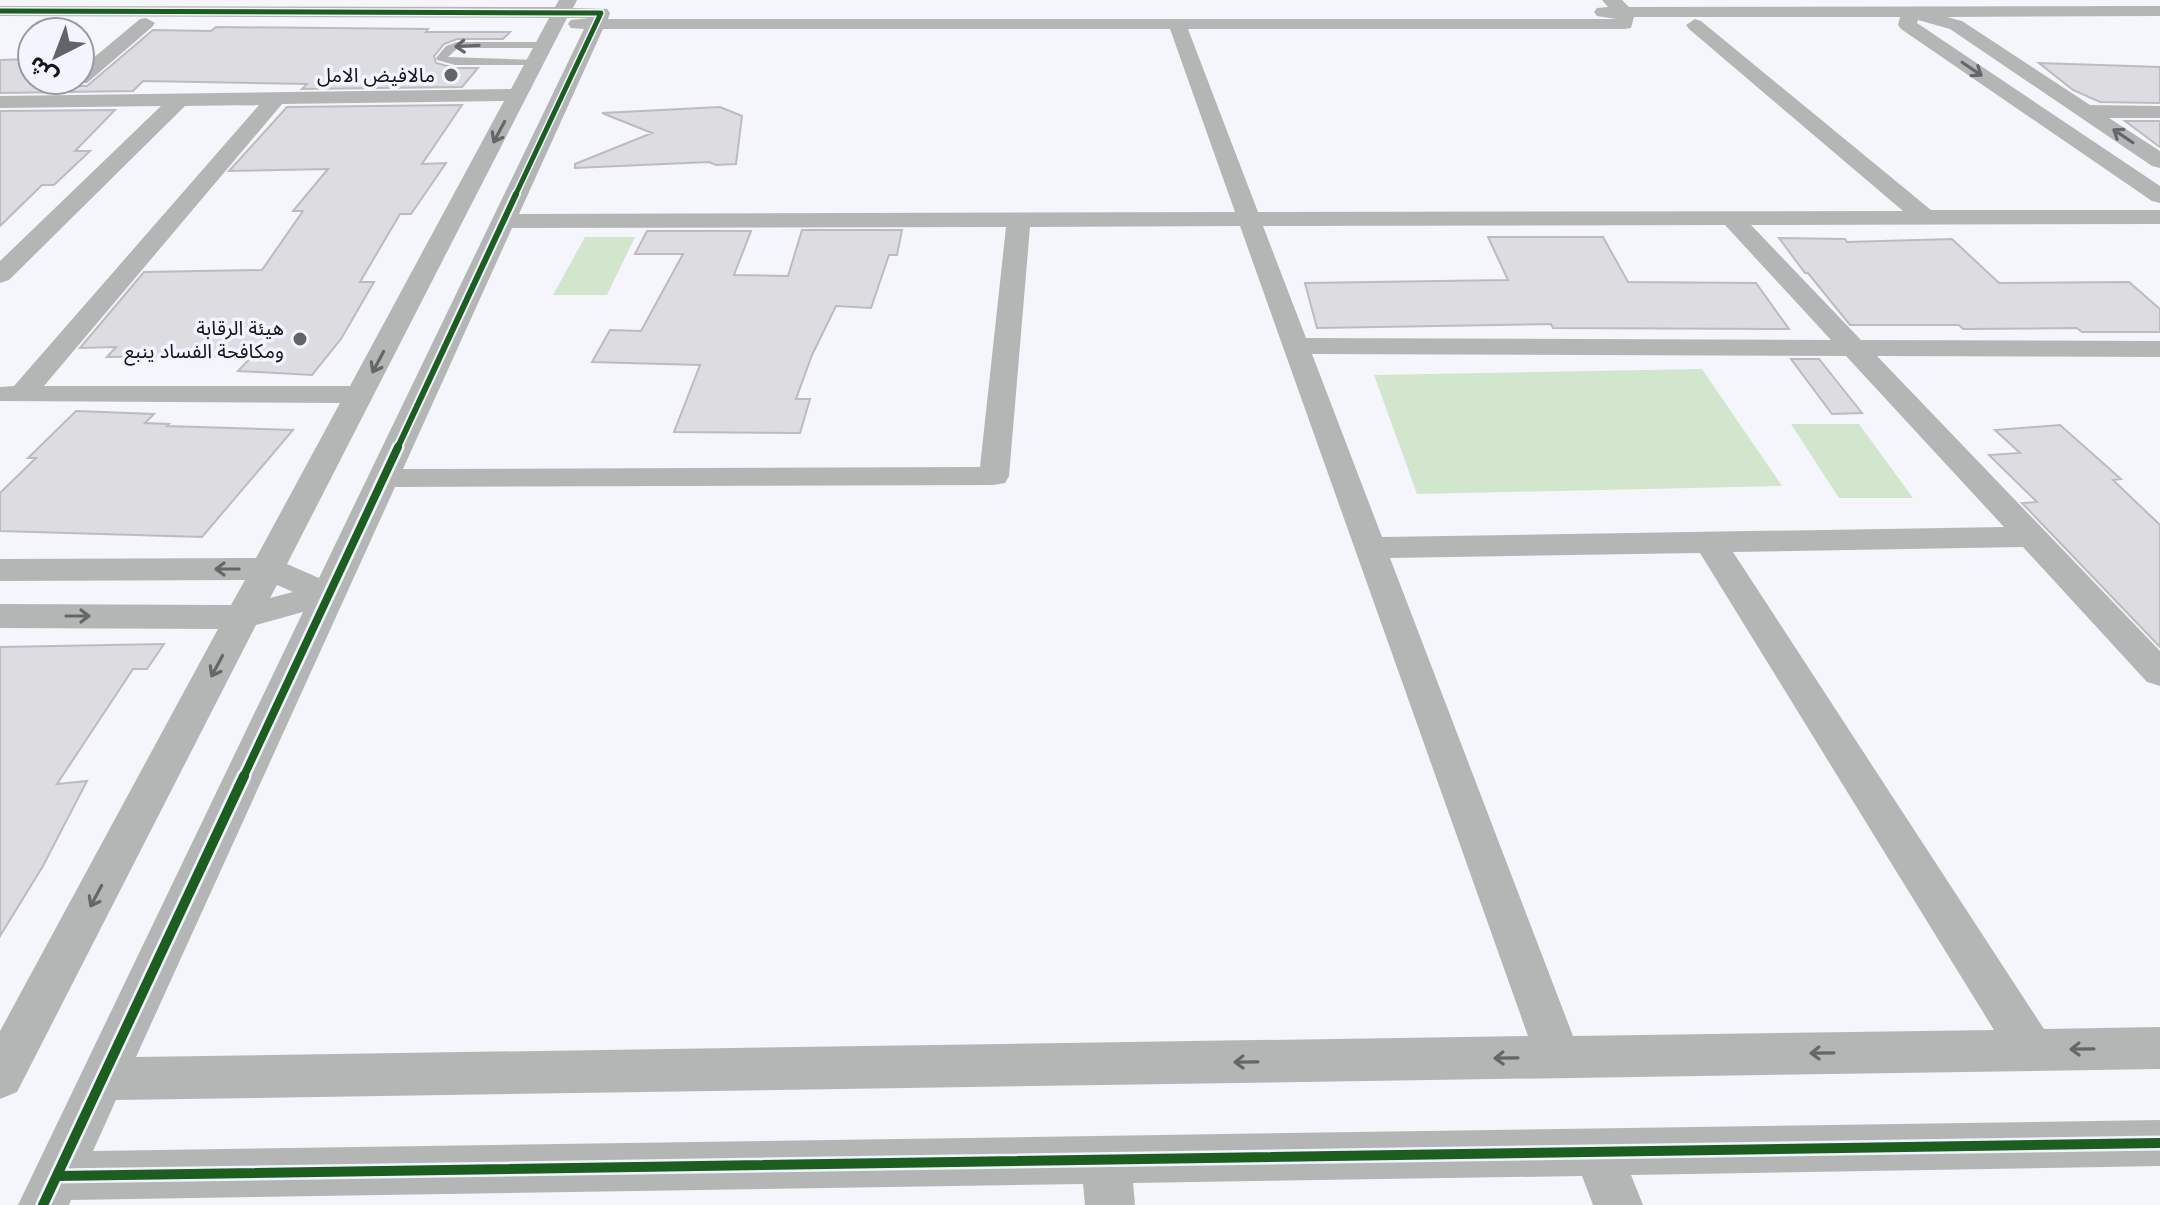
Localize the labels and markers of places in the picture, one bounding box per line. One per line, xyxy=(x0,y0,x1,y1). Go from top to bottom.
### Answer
place label: مالافيض الامل xyxy=(317,61,435,88)
marker: مالافيض الامل xyxy=(442,66,460,84)
place label: هيئة الرقابة ومكافحة الفساد ينبع xyxy=(124,314,284,366)
marker: هيئة الرقابة ومكافحة الفساد ينبع xyxy=(291,330,309,348)

